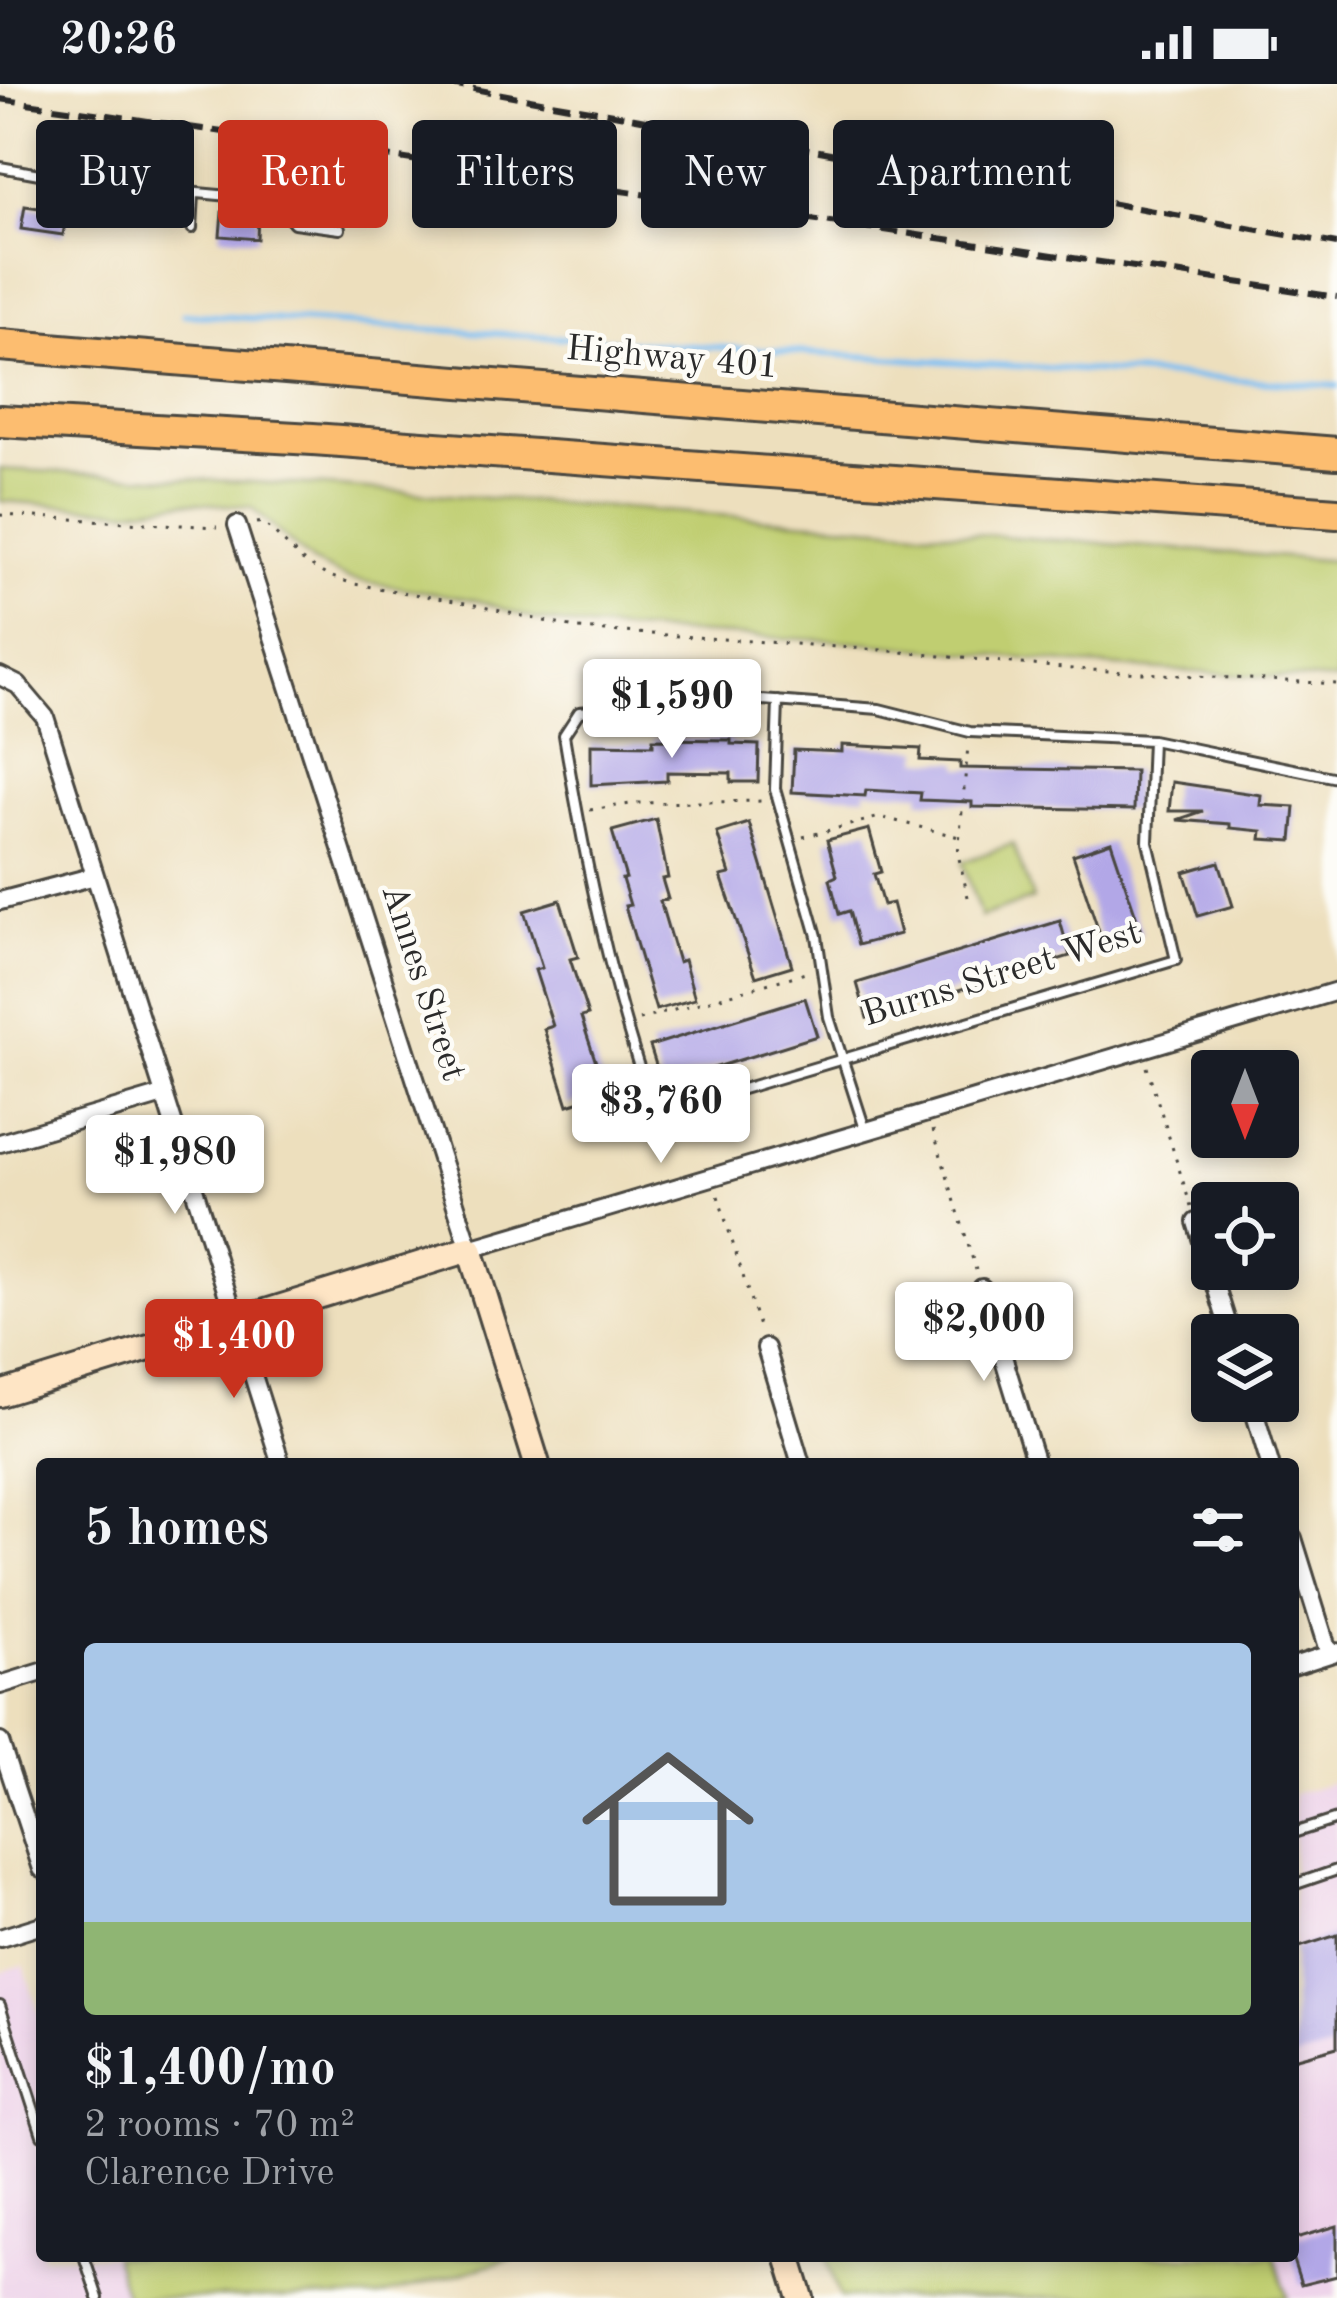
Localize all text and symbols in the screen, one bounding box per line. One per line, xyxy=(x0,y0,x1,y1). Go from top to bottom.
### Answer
text: 20:26 xyxy=(60,19,177,64)
chip: Buy xyxy=(36,120,194,228)
chip: Rent xyxy=(218,120,388,228)
chip: Filters xyxy=(412,120,617,228)
chip: New xyxy=(641,120,809,228)
chip: Apartment xyxy=(833,120,1114,228)
street label: Highway 401 xyxy=(564,332,780,386)
pin: $1,590 xyxy=(574,659,770,761)
text: $1,590 xyxy=(610,678,734,717)
street label: Annes Street xyxy=(373,880,471,1086)
street label: Burns Street West xyxy=(858,916,1146,1034)
north arrow xyxy=(1191,1050,1299,1158)
map controls xyxy=(1191,1050,1299,1422)
pin: $3,760 xyxy=(563,1064,759,1166)
text: $3,760 xyxy=(599,1083,723,1122)
pin: $1,980 xyxy=(77,1115,273,1217)
text: $1,980 xyxy=(113,1134,237,1173)
button: locate xyxy=(1191,1182,1299,1290)
pin: $2,000 xyxy=(886,1282,1082,1384)
pin: $1,400 xyxy=(136,1299,332,1401)
text: $2,000 xyxy=(922,1301,1046,1340)
button: layers xyxy=(1191,1314,1299,1422)
text: $1,400 xyxy=(172,1318,296,1357)
icon: filters xyxy=(1185,1497,1251,1563)
text: 5 homes xyxy=(84,1505,269,1556)
icon: home xyxy=(560,1721,776,1937)
text: $1,400/mo xyxy=(84,2045,336,2096)
text: 2 rooms · 70 m² xyxy=(84,2106,355,2145)
text: Clarence Drive xyxy=(84,2154,334,2193)

